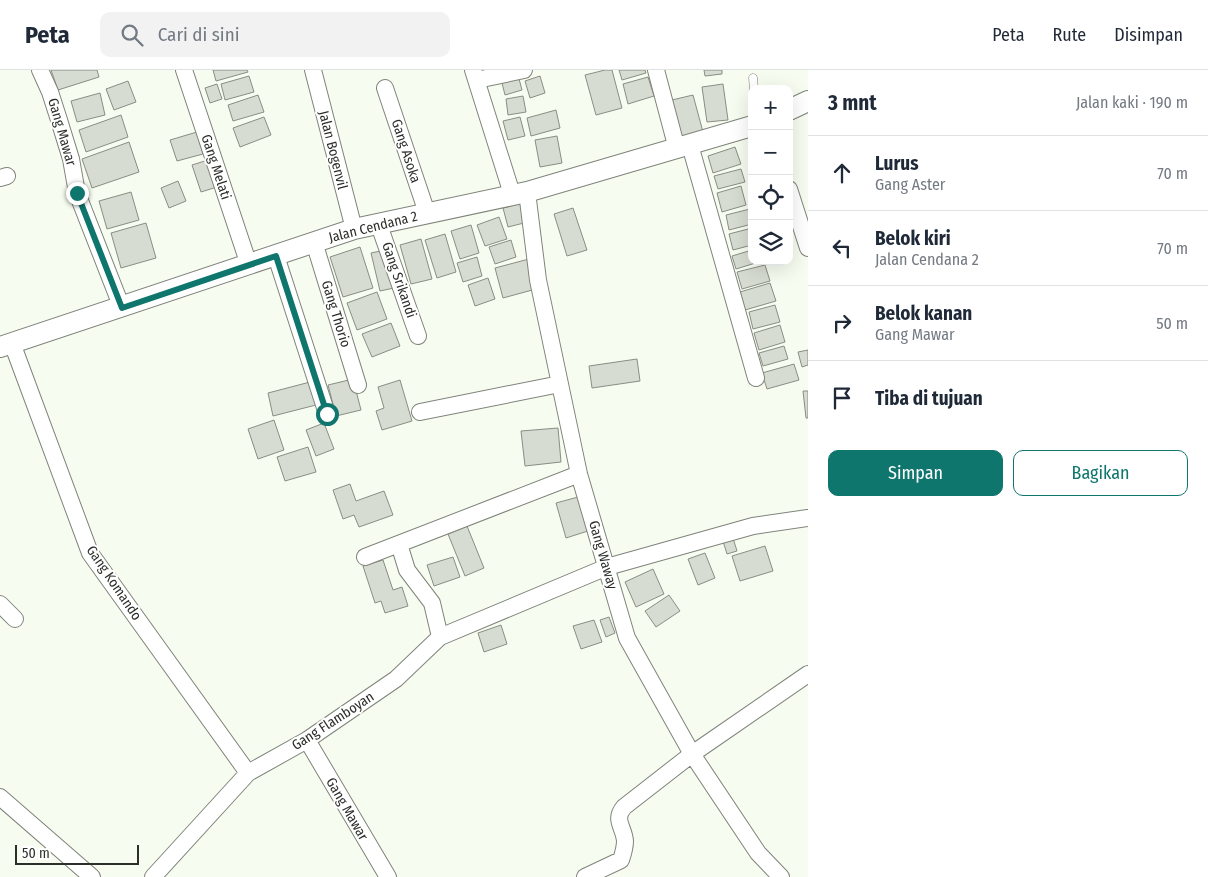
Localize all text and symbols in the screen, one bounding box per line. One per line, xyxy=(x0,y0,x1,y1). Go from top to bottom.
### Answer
search box xyxy=(100,12,450,57)
text: Peta xyxy=(25,21,70,49)
icon: search xyxy=(118,21,146,49)
text: Cari di sini xyxy=(158,23,239,46)
text: Peta xyxy=(992,24,1024,46)
text: Rute xyxy=(1052,24,1086,46)
text: Disimpan xyxy=(1114,24,1183,46)
map controls xyxy=(748,85,793,265)
button: + xyxy=(748,85,793,130)
text: 3 mnt xyxy=(828,90,877,116)
text: Jalan kaki · 190 m xyxy=(1076,93,1188,112)
street label: Gang Mawar xyxy=(44,96,80,168)
street label: Jalan Bogenvil xyxy=(315,109,351,192)
street label: Gang Asoka xyxy=(388,117,424,185)
button: − xyxy=(748,130,793,175)
street label: Gang Melati xyxy=(197,132,235,202)
text: Lurus xyxy=(875,152,919,175)
icon: ahead xyxy=(828,159,856,187)
text: 70 m xyxy=(1157,164,1188,183)
button: locate xyxy=(748,175,793,220)
text: Gang Aster xyxy=(875,175,945,194)
route end xyxy=(66,182,89,205)
street label: Jalan Cendana 2 xyxy=(327,208,419,246)
button: layers xyxy=(748,220,793,265)
text: Belok kiri xyxy=(875,227,951,250)
icon: left xyxy=(828,234,856,262)
text: 70 m xyxy=(1157,239,1188,258)
street label: Gang Srikandi xyxy=(378,240,420,320)
text: Jalan Cendana 2 xyxy=(875,250,979,269)
street label: Gang Thorio xyxy=(318,278,354,350)
text: Belok kanan xyxy=(875,302,972,325)
icon: right xyxy=(828,309,856,337)
text: 50 m xyxy=(1156,314,1188,333)
text: Gang Mawar xyxy=(875,325,955,344)
icon: arrive xyxy=(828,384,856,412)
text: Tiba di tujuan xyxy=(875,387,983,410)
route start xyxy=(316,403,339,426)
button: Simpan xyxy=(828,450,1003,496)
button: Bagikan xyxy=(1013,450,1188,496)
street label: Gang Waway xyxy=(585,519,621,592)
street label: Gang Komando xyxy=(83,542,145,624)
street label: Gang Flamboyan xyxy=(289,688,377,754)
street label: Gang Mawar xyxy=(322,775,372,843)
scale bar xyxy=(15,842,139,865)
text: 50 m xyxy=(22,845,50,862)

